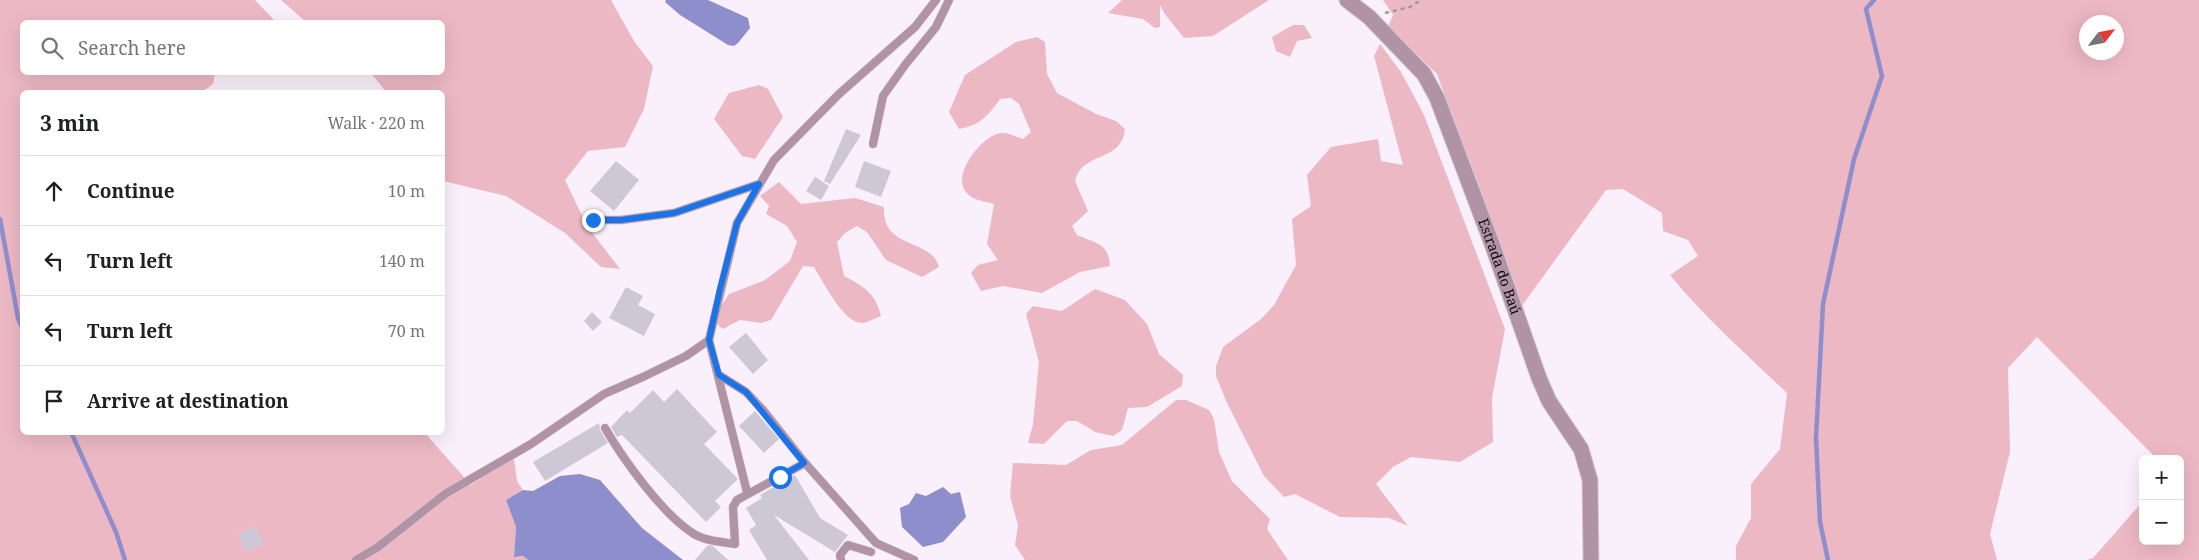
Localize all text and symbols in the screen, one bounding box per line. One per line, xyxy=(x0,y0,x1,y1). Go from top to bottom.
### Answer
north arrow xyxy=(2079,15,2124,60)
search box xyxy=(20,20,445,75)
icon: search xyxy=(38,34,66,62)
text: Search here xyxy=(78,35,186,61)
text: 3 min xyxy=(40,109,99,137)
text: Walk · 220 m xyxy=(328,112,425,134)
icon: ahead xyxy=(40,177,68,205)
text: Continue xyxy=(87,178,175,204)
text: 10 m xyxy=(388,180,425,202)
route end xyxy=(582,209,605,232)
street label: Estrada do Baú xyxy=(1474,216,1526,317)
icon: left xyxy=(40,247,68,275)
text: Turn left xyxy=(87,248,173,274)
text: 140 m xyxy=(379,250,425,272)
icon: left xyxy=(40,317,68,345)
text: Turn left xyxy=(87,318,173,344)
text: 70 m xyxy=(388,320,425,342)
icon: arrive xyxy=(40,387,68,415)
text: Arrive at destination xyxy=(87,388,289,414)
map controls xyxy=(2139,455,2184,545)
button: + xyxy=(2139,455,2184,500)
route start xyxy=(769,466,792,489)
button: − xyxy=(2139,500,2184,545)

